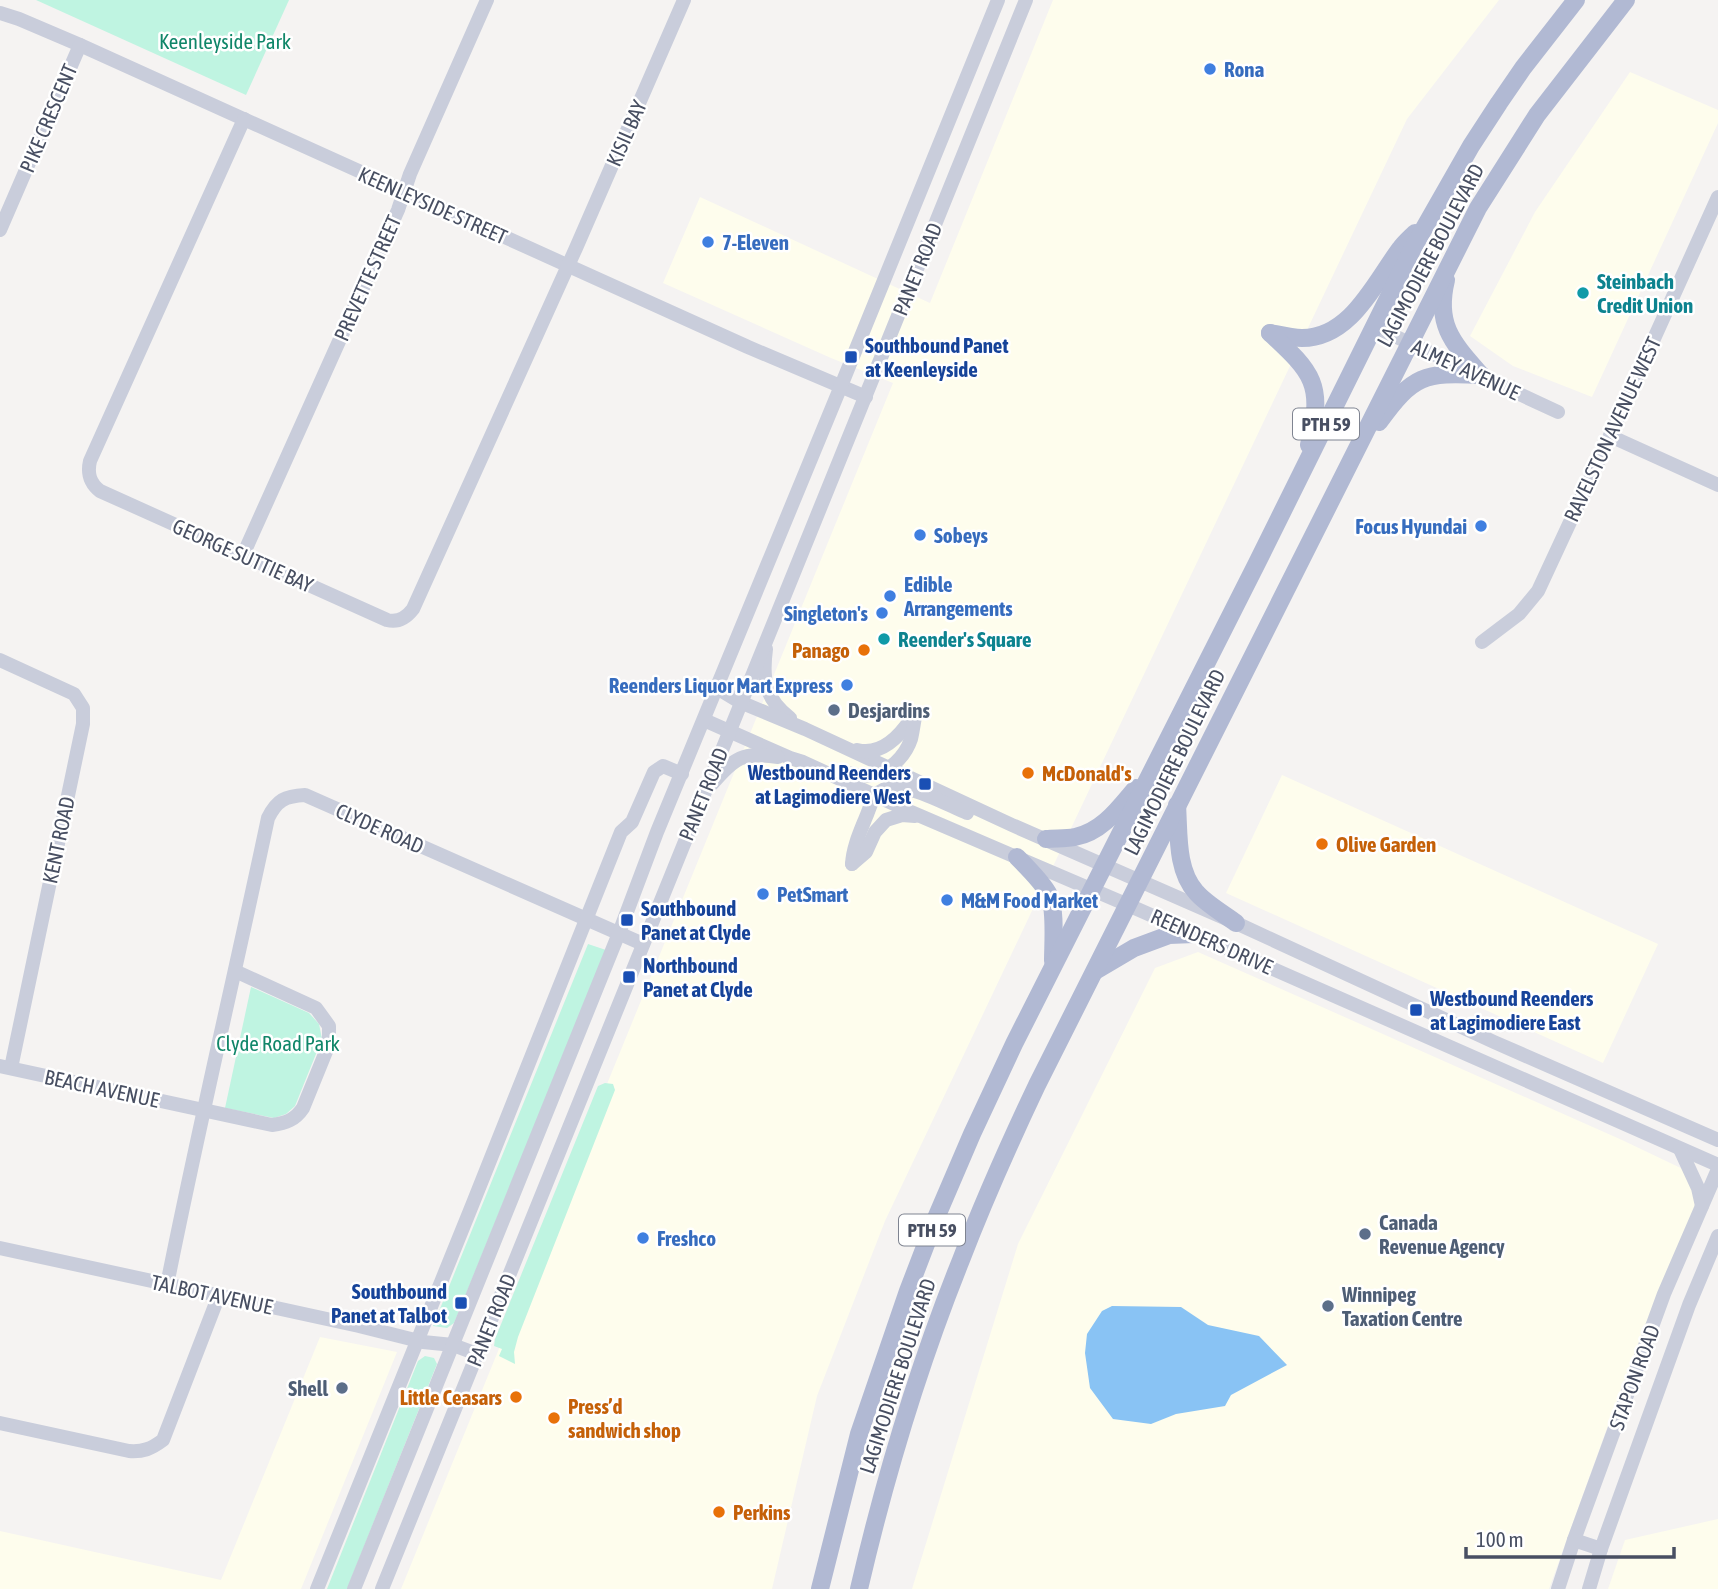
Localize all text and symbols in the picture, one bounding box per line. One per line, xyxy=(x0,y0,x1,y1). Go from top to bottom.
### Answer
park label: Keenleyside Park xyxy=(159,29,291,53)
place label: Rona xyxy=(1224,57,1265,81)
street label: PIKE CRESCENT xyxy=(14,60,82,176)
marker: Rona xyxy=(1202,61,1218,77)
street label: KISIL BAY xyxy=(601,96,651,170)
street label: LAGIMODIERE BOULEVARD xyxy=(1372,159,1488,351)
street label: KEENLEYSIDE STREET xyxy=(355,161,511,249)
street label: PREVETTE STREET xyxy=(329,212,405,344)
street label: PANET ROAD xyxy=(888,219,946,319)
place label: 7-Eleven xyxy=(722,230,789,254)
marker: 7-Eleven xyxy=(700,234,716,250)
place label: Steinbach Credit Union xyxy=(1597,269,1693,317)
marker: Steinbach Credit Union xyxy=(1575,285,1591,301)
place label: Southbound Panet at Keenleyside xyxy=(865,333,1008,381)
street label: RAVELSTON AVENUE WEST xyxy=(1559,333,1665,525)
street label: ALMEY AVENUE xyxy=(1408,334,1524,405)
marker: Southbound Panet at Keenleyside xyxy=(843,349,859,365)
road number: PTH 59 xyxy=(1293,408,1359,440)
street label: GEORGE SUTTIE BAY xyxy=(169,513,317,597)
place label: Focus Hyundai xyxy=(1355,514,1467,538)
marker: Focus Hyundai xyxy=(1473,518,1489,534)
place label: Sobeys xyxy=(934,523,989,547)
marker: Sobeys xyxy=(912,527,928,543)
place label: Edible Arrangements xyxy=(903,572,1013,620)
marker: Edible Arrangements xyxy=(882,588,898,604)
place label: Singleton's xyxy=(784,601,869,625)
marker: Singleton's xyxy=(874,605,890,621)
place label: Reender's Square xyxy=(898,627,1031,651)
marker: Reender's Square xyxy=(876,631,892,647)
place label: Panago xyxy=(792,638,850,662)
marker: Panago xyxy=(856,642,872,658)
street label: LAGIMODIERE BOULEVARD xyxy=(1119,665,1229,859)
place label: Reenders Liquor Mart Express xyxy=(609,673,834,697)
marker: Reenders Liquor Mart Express xyxy=(839,677,855,693)
place label: Desjardins xyxy=(848,698,930,722)
marker: Desjardins xyxy=(826,702,842,718)
street label: PANET ROAD xyxy=(674,744,732,844)
place label: Westbound Reenders at Lagimodiere West xyxy=(747,760,912,808)
place label: McDonald's xyxy=(1042,761,1132,785)
marker: McDonald's xyxy=(1020,765,1036,781)
marker: Westbound Reenders at Lagimodiere West xyxy=(917,776,933,792)
street label: KENT ROAD xyxy=(37,794,79,886)
street label: CLYDE ROAD xyxy=(332,798,428,858)
place label: Olive Garden xyxy=(1336,832,1436,856)
marker: Olive Garden xyxy=(1314,836,1330,852)
place label: PetSmart xyxy=(777,882,848,906)
marker: PetSmart xyxy=(755,886,771,902)
place label: M&M Food Market xyxy=(961,888,1098,912)
marker: M&M Food Market xyxy=(939,892,955,908)
place label: Southbound Panet at Clyde xyxy=(641,896,751,944)
street label: REENDERS DRIVE xyxy=(1147,903,1277,979)
marker: Southbound Panet at Clyde xyxy=(619,912,635,928)
place label: Northbound Panet at Clyde xyxy=(643,953,753,1001)
marker: Northbound Panet at Clyde xyxy=(621,969,637,985)
place label: Westbound Reenders at Lagimodiere East xyxy=(1429,986,1594,1034)
marker: Westbound Reenders at Lagimodiere East xyxy=(1408,1002,1424,1018)
park label: Clyde Road Park xyxy=(216,1031,340,1055)
street label: BEACH AVENUE xyxy=(42,1064,162,1112)
place label: Canada Revenue Agency xyxy=(1379,1210,1505,1258)
road number: PTH 59 xyxy=(899,1214,965,1246)
place label: Freshco xyxy=(657,1226,716,1250)
marker: Canada Revenue Agency xyxy=(1357,1226,1373,1242)
marker: Freshco xyxy=(635,1230,651,1246)
street label: TALBOT AVENUE xyxy=(149,1269,275,1319)
street label: PANET ROAD xyxy=(462,1270,520,1370)
street label: LAGIMODIERE BOULEVARD xyxy=(854,1275,940,1477)
place label: Southbound Panet at Talbot xyxy=(331,1279,447,1327)
place label: Winnipeg Taxation Centre xyxy=(1341,1282,1463,1330)
marker: Southbound Panet at Talbot xyxy=(453,1295,469,1311)
marker: Winnipeg Taxation Centre xyxy=(1320,1298,1336,1314)
street label: STAPON ROAD xyxy=(1604,1321,1664,1433)
place label: Shell xyxy=(288,1376,328,1400)
marker: Shell xyxy=(334,1380,350,1396)
place label: Little Ceasars xyxy=(400,1385,503,1409)
marker: Little Ceasars xyxy=(508,1389,524,1405)
place label: Press’d sandwich shop xyxy=(568,1394,681,1442)
marker: Press’d sandwich shop xyxy=(546,1410,562,1426)
place label: Perkins xyxy=(733,1500,791,1524)
marker: Perkins xyxy=(711,1504,727,1520)
scale bar xyxy=(1466,1516,1674,1560)
text: 100 m xyxy=(1476,1527,1524,1551)

